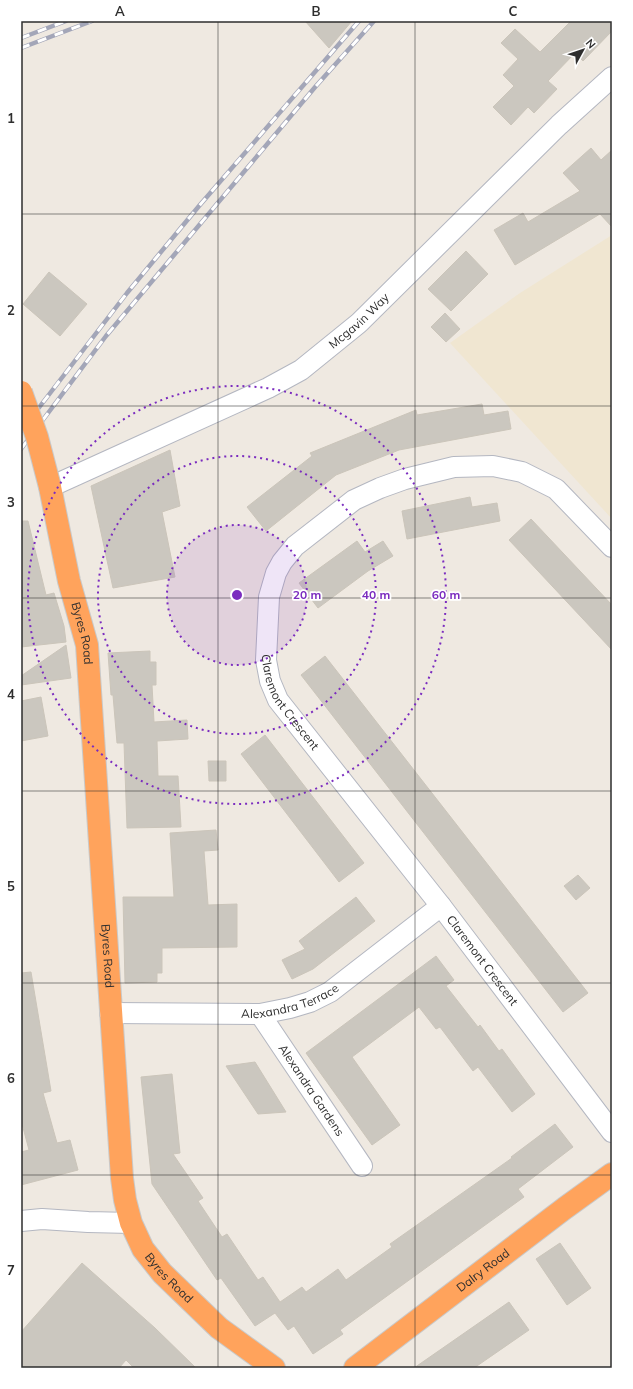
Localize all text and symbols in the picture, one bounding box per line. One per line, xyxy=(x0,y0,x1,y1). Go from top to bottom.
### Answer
text: A xyxy=(115,3,125,19)
text: B xyxy=(312,3,321,19)
text: C xyxy=(509,3,518,19)
north arrow xyxy=(563,30,603,70)
text: N xyxy=(583,36,599,51)
text: 1 xyxy=(7,110,15,126)
street label: Mcgavin Way xyxy=(325,289,392,352)
text: 2 xyxy=(7,302,15,318)
text: 3 xyxy=(7,494,15,510)
text: 20 m xyxy=(293,587,321,602)
text: 40 m xyxy=(362,587,390,602)
text: 60 m xyxy=(432,587,460,602)
centre of rings xyxy=(230,588,244,602)
street label: Byres Road xyxy=(68,600,96,665)
street label: Claremont Crescent xyxy=(259,654,323,753)
text: 4 xyxy=(7,686,15,702)
text: 5 xyxy=(7,878,15,894)
street label: Claremont Crescent xyxy=(444,912,522,1008)
street label: Byres Road xyxy=(98,924,117,988)
street label: Alexandra Terrace xyxy=(241,980,341,1021)
street label: Alexandra Gardens xyxy=(275,1041,348,1139)
text: 6 xyxy=(7,1070,15,1086)
street label: Dalry Road xyxy=(453,1245,512,1295)
street label: Byres Road xyxy=(142,1249,196,1306)
text: 7 xyxy=(7,1262,15,1278)

